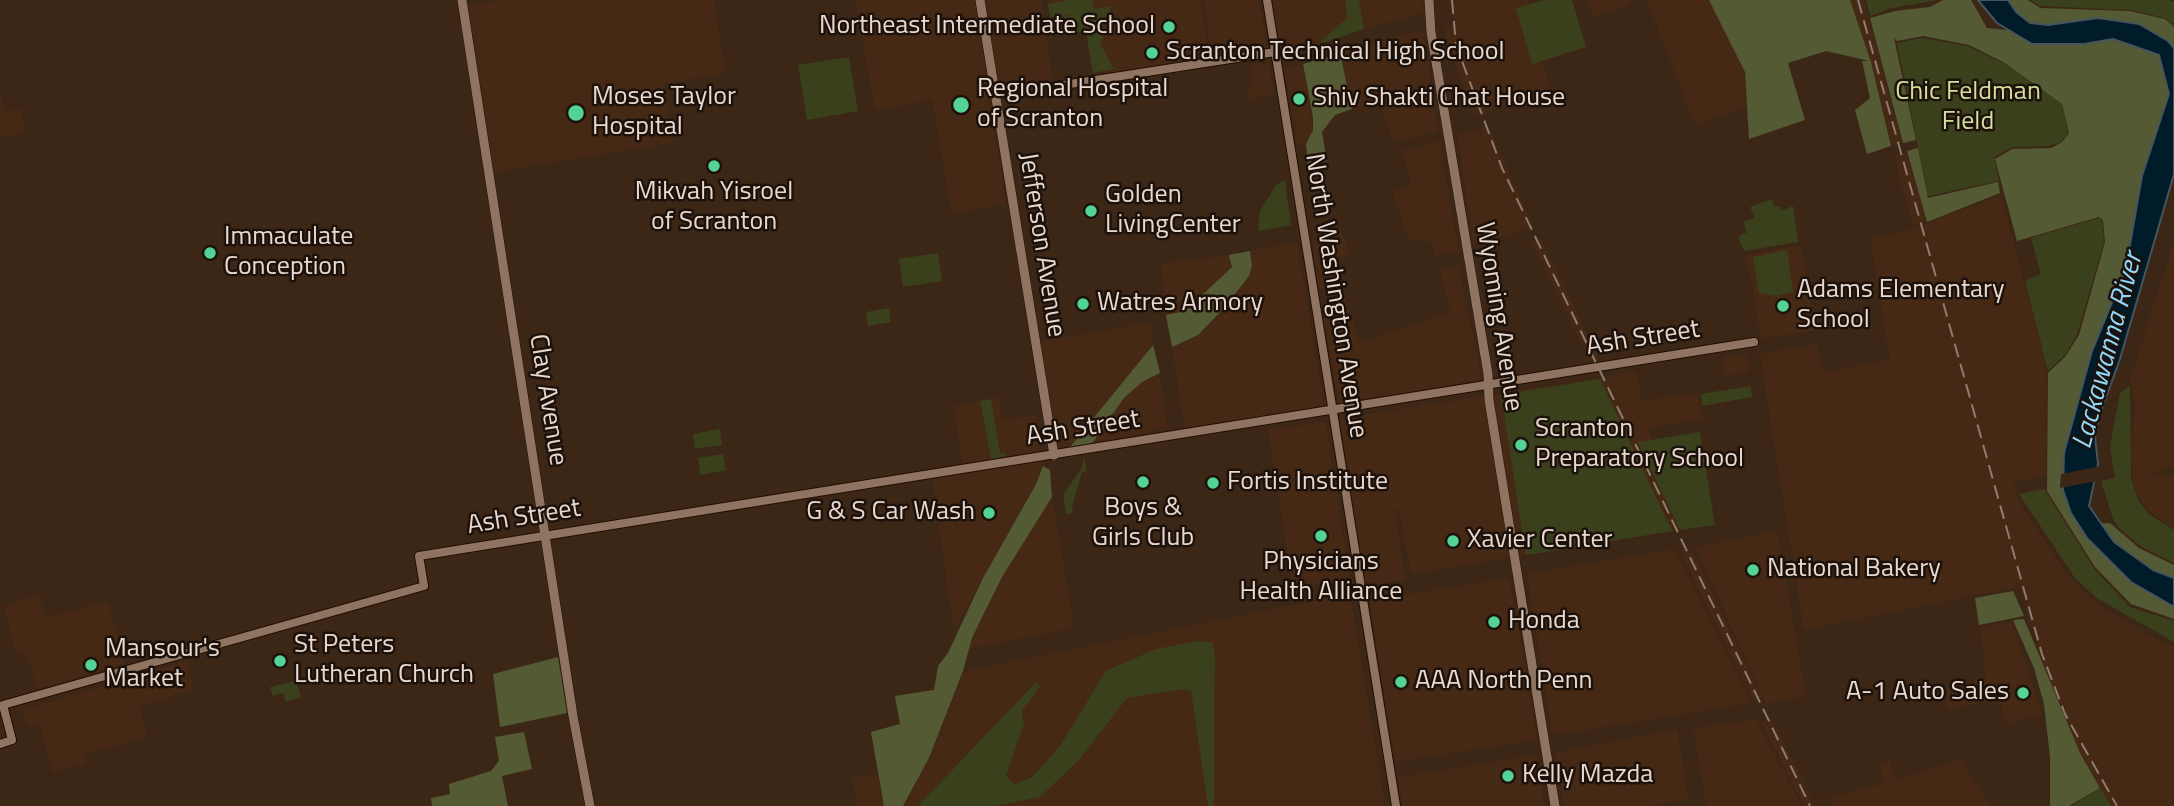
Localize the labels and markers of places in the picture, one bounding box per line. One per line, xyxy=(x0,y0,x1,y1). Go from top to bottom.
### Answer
place label: Northeast Intermediate School xyxy=(819,11,1155,43)
marker: Northeast Intermediate School xyxy=(1161,19,1177,35)
place label: Scranton Technical High School xyxy=(1166,37,1504,69)
marker: Scranton Technical High School xyxy=(1144,45,1160,61)
place label: Regional Hospital of Scranton xyxy=(977,74,1168,136)
place label: Moses Taylor Hospital xyxy=(592,82,736,144)
place label: Shiv Shakti Chat House xyxy=(1313,83,1565,115)
marker: Shiv Shakti Chat House xyxy=(1291,91,1307,107)
marker: Regional Hospital of Scranton xyxy=(951,95,971,115)
marker: Moses Taylor Hospital xyxy=(566,103,586,123)
marker: Mikvah Yisroel of Scranton xyxy=(706,158,722,174)
place label: Mikvah Yisroel of Scranton xyxy=(635,177,793,238)
place label: Golden LivingCenter xyxy=(1105,180,1241,242)
marker: Golden LivingCenter xyxy=(1083,203,1099,219)
place label: Immaculate Conception xyxy=(224,222,353,284)
marker: Immaculate Conception xyxy=(202,245,218,261)
place label: Adams Elementary School xyxy=(1797,275,2005,336)
place label: Watres Armory xyxy=(1097,288,1263,320)
marker: Watres Armory xyxy=(1075,296,1091,312)
marker: Adams Elementary School xyxy=(1775,298,1791,314)
place label: Scranton Preparatory School xyxy=(1535,414,1744,476)
marker: Scranton Preparatory School xyxy=(1513,437,1529,453)
place label: Fortis Institute xyxy=(1227,467,1388,499)
marker: Boys & Girls Club xyxy=(1135,474,1151,490)
marker: Fortis Institute xyxy=(1205,475,1221,491)
place label: Boys & Girls Club xyxy=(1092,493,1194,554)
place label: G & S Car Wash xyxy=(806,497,975,529)
marker: G & S Car Wash xyxy=(981,505,997,521)
place label: Xavier Center xyxy=(1467,525,1613,557)
marker: Physicians Health Alliance xyxy=(1313,528,1329,544)
marker: Xavier Center xyxy=(1445,533,1461,549)
place label: Physicians Health Alliance xyxy=(1240,547,1402,608)
place label: National Bakery xyxy=(1767,554,1941,586)
marker: National Bakery xyxy=(1745,562,1761,578)
place label: Honda xyxy=(1508,606,1580,638)
marker: Honda xyxy=(1486,614,1502,630)
place label: St Peters Lutheran Church xyxy=(294,630,474,692)
place label: Mansour's Market xyxy=(105,634,220,696)
marker: St Peters Lutheran Church xyxy=(272,653,288,669)
marker: Mansour's Market xyxy=(83,657,99,673)
place label: AAA North Penn xyxy=(1415,666,1593,698)
marker: AAA North Penn xyxy=(1393,674,1409,690)
place label: A-1 Auto Sales xyxy=(1846,677,2009,709)
marker: A-1 Auto Sales xyxy=(2015,685,2031,701)
place label: Kelly Mazda xyxy=(1522,760,1653,792)
marker: Kelly Mazda xyxy=(1500,768,1516,784)

